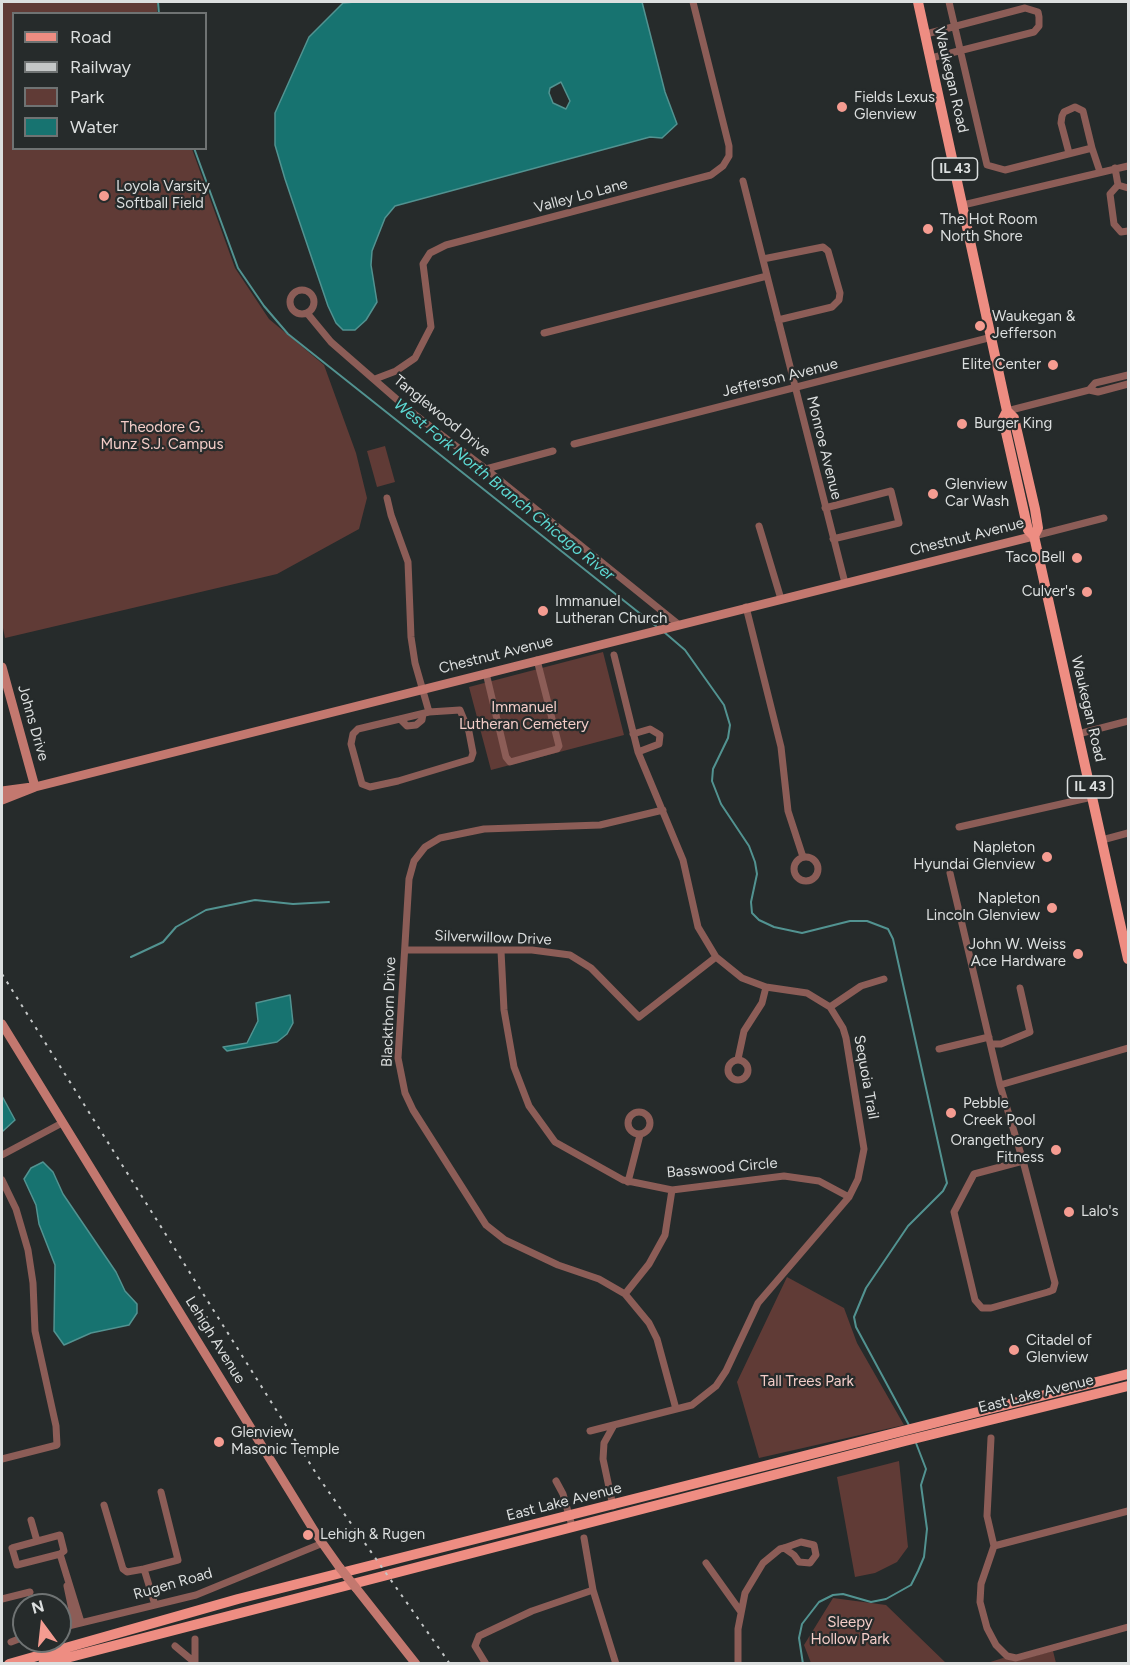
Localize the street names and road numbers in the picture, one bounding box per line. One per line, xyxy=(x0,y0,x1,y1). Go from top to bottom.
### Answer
street label: Waukegan Road xyxy=(930,25,972,135)
road number: IL 43 xyxy=(932,158,978,180)
street label: Valley Lo Lane xyxy=(532,175,630,217)
street label: Jefferson Avenue xyxy=(720,355,840,401)
street label: Tanglewood Drive xyxy=(390,371,494,461)
street label: Monroe Avenue xyxy=(802,394,846,502)
street label: Chestnut Avenue xyxy=(908,514,1026,560)
street label: Chestnut Avenue xyxy=(437,632,555,678)
street label: Waukegan Road xyxy=(1067,654,1109,764)
street label: Johns Drive xyxy=(14,683,52,763)
road number: IL 43 xyxy=(1068,776,1112,798)
street label: Silverwillow Drive xyxy=(434,927,552,949)
street label: Blackthorn Drive xyxy=(378,957,400,1067)
street label: Sequoia Trail xyxy=(850,1034,882,1120)
street label: Basswood Circle xyxy=(666,1154,778,1182)
street label: Lehigh Avenue xyxy=(181,1293,249,1387)
street label: East Lake Avenue xyxy=(977,1371,1095,1417)
street label: East Lake Avenue xyxy=(505,1479,623,1525)
street label: Rugen Road xyxy=(131,1564,215,1604)

